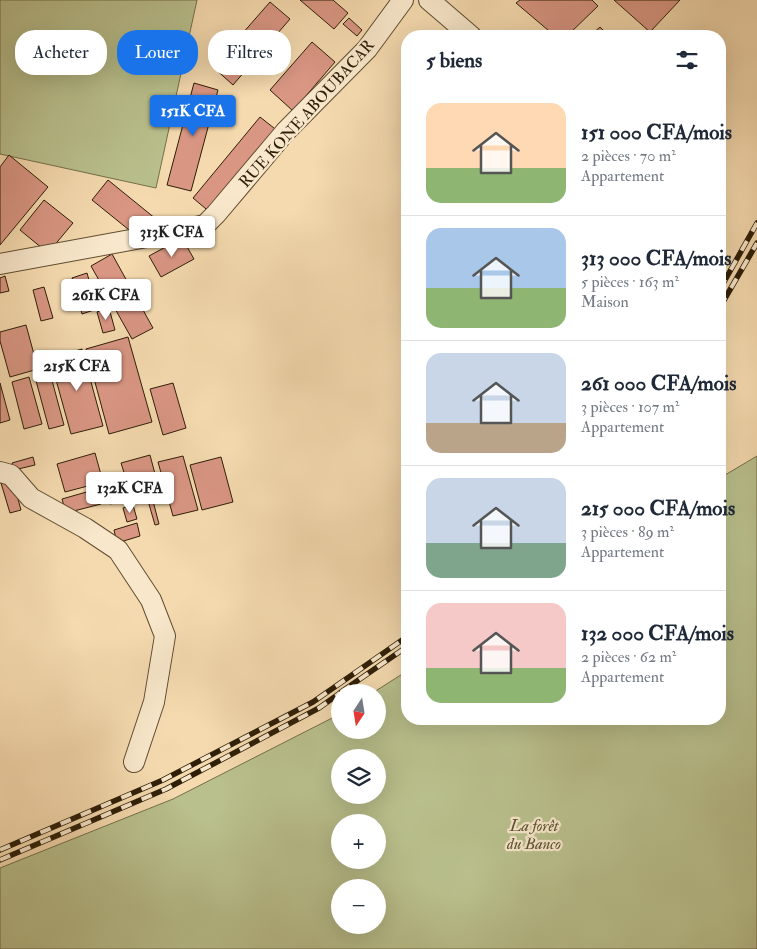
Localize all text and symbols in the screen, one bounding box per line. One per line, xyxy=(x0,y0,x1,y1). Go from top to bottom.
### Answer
chip: Acheter xyxy=(15,30,107,75)
chip: Louer xyxy=(117,30,198,75)
chip: Filtres xyxy=(208,30,291,75)
street label: RUE KONE ABOUBACAR xyxy=(235,35,379,192)
icon: filters xyxy=(673,46,701,74)
text: 5 biens xyxy=(426,47,482,74)
pin: 151K CFA xyxy=(141,94,245,137)
text: 151K CFA xyxy=(161,101,225,121)
text: 151 000 CFA/mois xyxy=(581,119,732,146)
icon: home xyxy=(466,123,526,183)
text: 2 pièces · 70 m² xyxy=(581,146,676,166)
text: Appartement xyxy=(581,166,664,186)
pin: 313K CFA xyxy=(120,216,224,258)
text: 313K CFA xyxy=(140,222,204,242)
text: 313 000 CFA/mois xyxy=(581,245,732,272)
icon: home xyxy=(466,248,526,308)
text: 5 pièces · 163 m² xyxy=(581,272,679,292)
pin: 261K CFA xyxy=(54,278,158,321)
text: 261K CFA xyxy=(72,285,140,305)
text: Maison xyxy=(581,292,629,312)
pin: 215K CFA xyxy=(25,350,129,392)
text: 215K CFA xyxy=(44,356,110,376)
text: 261 000 CFA/mois xyxy=(581,370,737,397)
icon: home xyxy=(466,373,526,433)
text: 3 pièces · 107 m² xyxy=(581,397,679,417)
text: Appartement xyxy=(581,417,664,437)
pin: 132K CFA xyxy=(78,472,182,514)
text: 132K CFA xyxy=(97,478,163,498)
text: 215 000 CFA/mois xyxy=(581,495,735,522)
icon: home xyxy=(466,498,526,558)
text: 3 pièces · 89 m² xyxy=(581,522,674,542)
text: Appartement xyxy=(581,542,664,562)
text: 132 000 CFA/mois xyxy=(581,620,734,647)
icon: home xyxy=(466,623,526,683)
text: 2 pièces · 62 m² xyxy=(581,647,676,667)
text: Appartement xyxy=(581,667,664,687)
north arrow xyxy=(331,684,386,739)
map controls xyxy=(331,684,386,934)
button: layers xyxy=(331,749,386,804)
button: + xyxy=(331,814,386,869)
park label: La forêt du Banco xyxy=(506,816,561,854)
button: − xyxy=(331,879,386,934)

